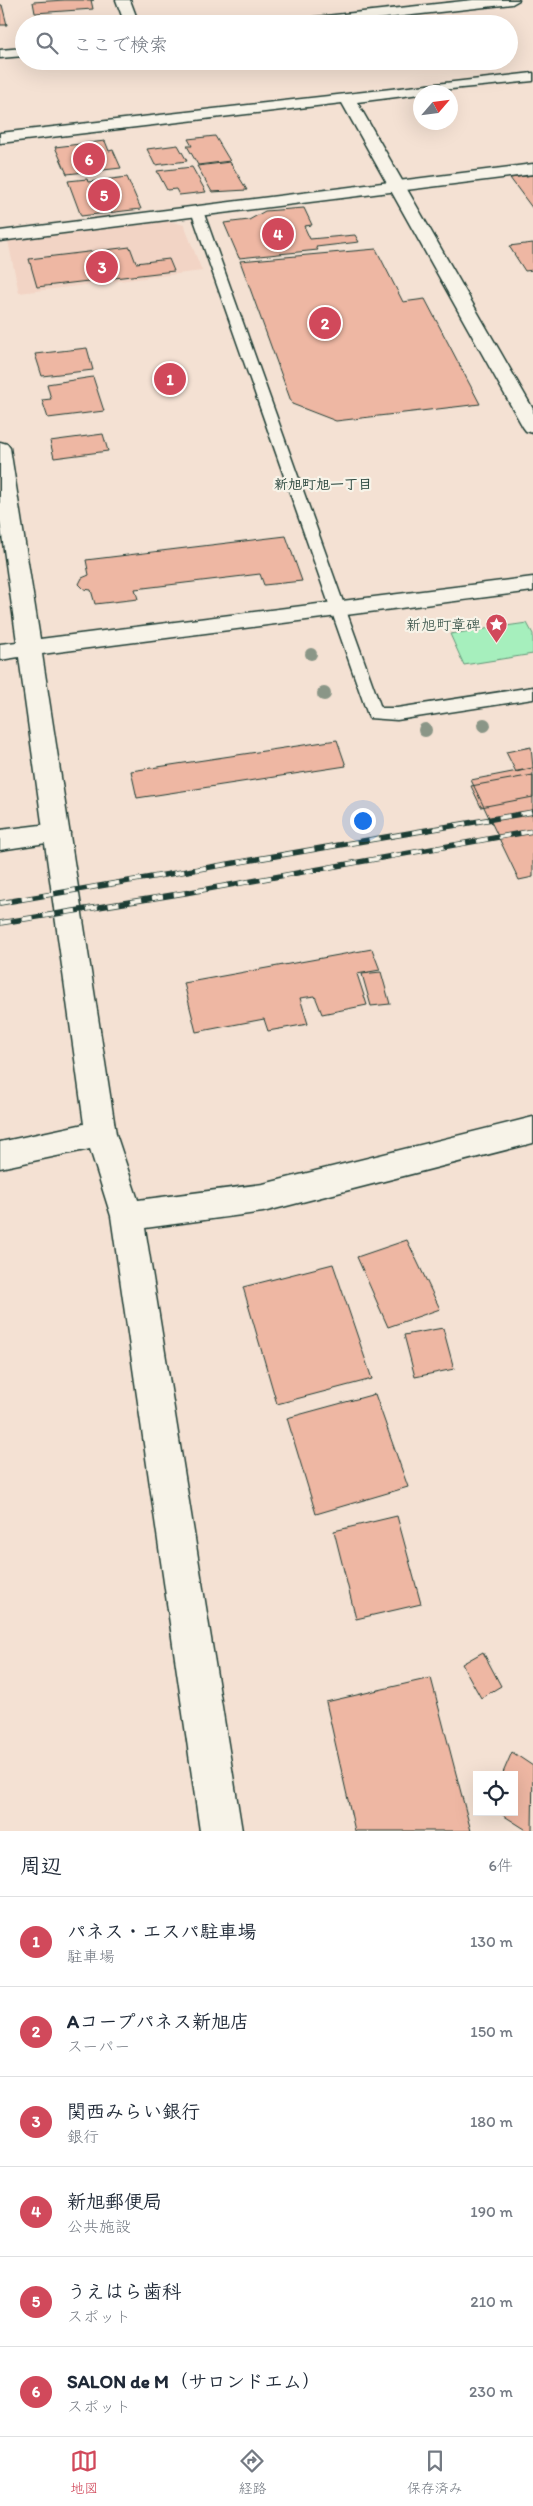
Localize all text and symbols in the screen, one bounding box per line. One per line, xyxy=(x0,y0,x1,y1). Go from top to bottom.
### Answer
search box xyxy=(15,15,518,70)
icon: search xyxy=(33,29,61,57)
text: ここで検索 xyxy=(73,33,168,56)
north arrow xyxy=(413,85,458,130)
pin: 6 xyxy=(73,140,105,178)
pin: 5 xyxy=(88,176,120,214)
pin: 4 xyxy=(262,215,294,253)
pin: 3 xyxy=(86,248,118,286)
pin: 2 xyxy=(309,304,341,342)
pin: 1 xyxy=(154,360,186,398)
district label: 新旭町旭一丁目 xyxy=(274,476,372,493)
place icon: 新旭町章碑 xyxy=(485,613,509,644)
place label: 新旭町章碑 xyxy=(406,616,481,634)
your location xyxy=(350,808,376,834)
map controls xyxy=(473,1771,518,1816)
button: locate xyxy=(473,1771,518,1816)
text: 周辺 xyxy=(20,1853,62,1878)
text: 6件 xyxy=(489,1856,513,1875)
text: パネス・エスパ駐車場 xyxy=(67,1920,257,1943)
text: 1 xyxy=(32,1932,40,1951)
text: 130 m xyxy=(470,1932,513,1951)
text: 駐車場 xyxy=(67,1947,115,1966)
text: Aコープパネス新旭店 xyxy=(67,2010,249,2033)
text: 2 xyxy=(32,2022,40,2041)
text: 150 m xyxy=(470,2022,513,2041)
text: スーパー xyxy=(67,2037,130,2056)
text: 関西みらい銀行 xyxy=(67,2100,200,2123)
text: 3 xyxy=(32,2112,40,2131)
text: 180 m xyxy=(470,2112,513,2131)
text: 銀行 xyxy=(67,2127,99,2146)
text: 新旭郵便局 xyxy=(67,2190,162,2213)
text: 4 xyxy=(31,2202,41,2221)
text: 190 m xyxy=(470,2202,513,2221)
text: 公共施設 xyxy=(67,2217,131,2236)
text: うえはら歯科 xyxy=(67,2280,181,2303)
text: 5 xyxy=(32,2292,40,2311)
text: 210 m xyxy=(470,2292,513,2311)
text: スポット xyxy=(67,2307,131,2326)
text: SALON de M（サロンドエム） xyxy=(67,2370,321,2393)
text: 6 xyxy=(32,2382,40,2401)
text: 230 m xyxy=(469,2382,513,2401)
text: スポット xyxy=(67,2397,131,2416)
tab: 地図 xyxy=(70,2447,98,2497)
tab: 経路 xyxy=(238,2447,266,2497)
tab: 保存済み xyxy=(407,2447,463,2497)

